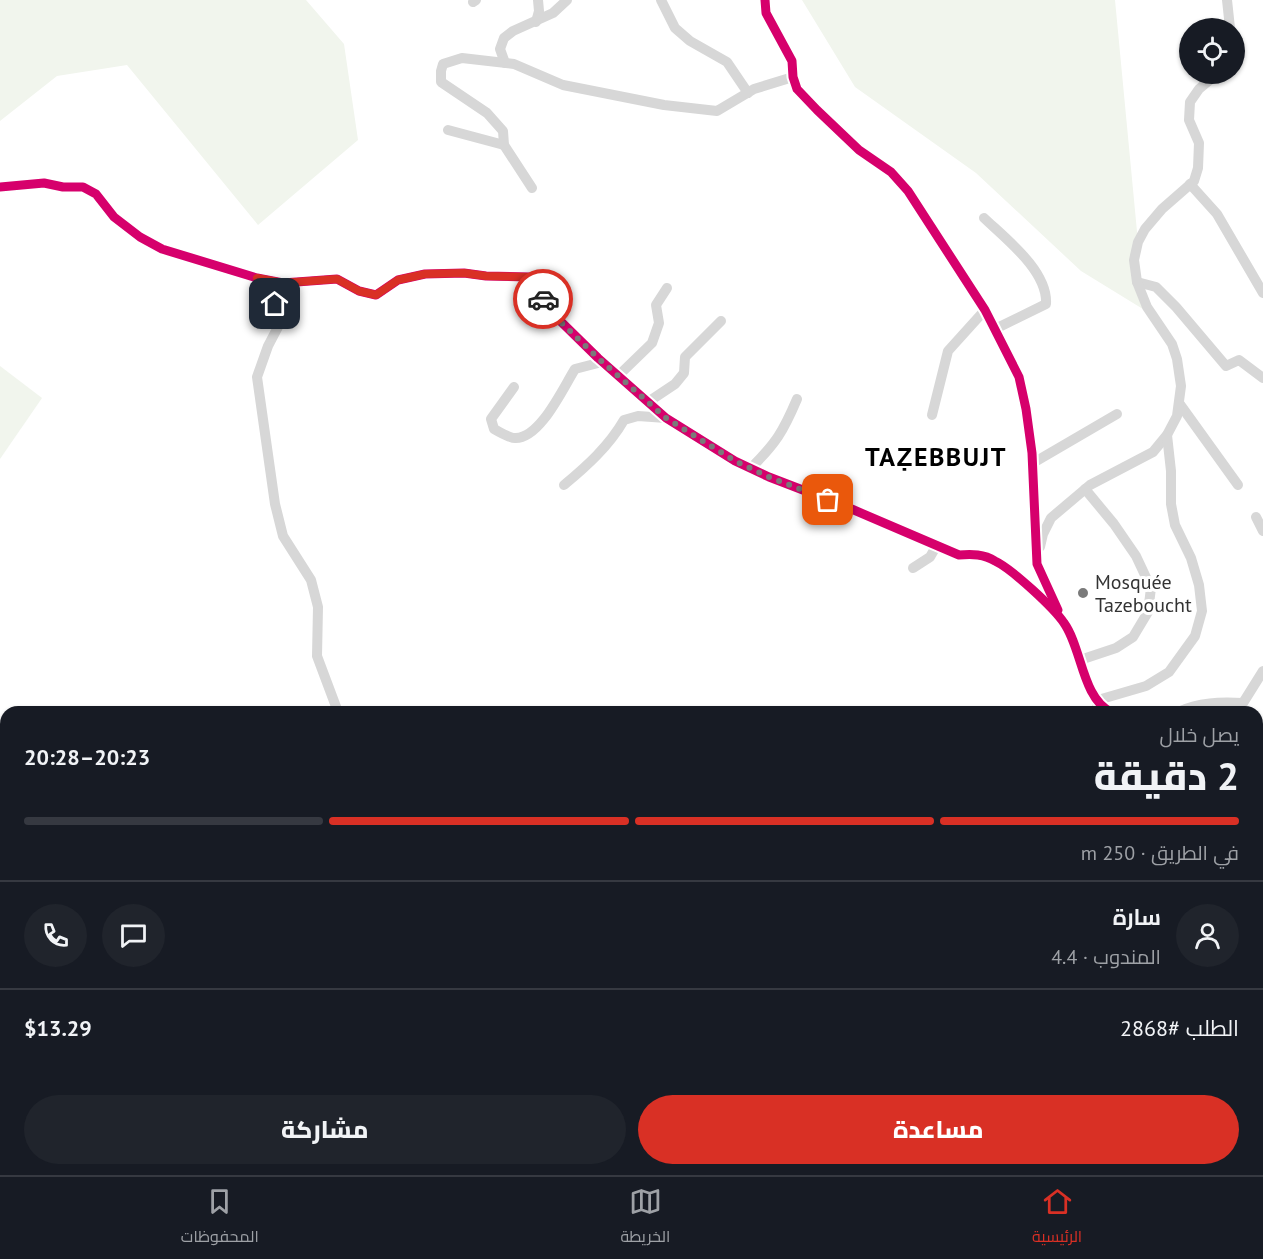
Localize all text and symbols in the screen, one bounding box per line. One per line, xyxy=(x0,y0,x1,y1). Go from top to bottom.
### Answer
map controls xyxy=(1179,18,1245,84)
button: locate xyxy=(1179,18,1245,84)
courier xyxy=(513,269,573,329)
pin xyxy=(249,278,300,329)
icon: car xyxy=(527,283,560,316)
icon: home xyxy=(258,287,291,320)
district label: TAẒEBBUJT xyxy=(865,440,1007,473)
pin xyxy=(802,474,853,525)
icon: bag xyxy=(811,483,844,516)
place label: Mosquée Tazeboucht xyxy=(1095,569,1192,618)
marker: Mosquée Tazeboucht xyxy=(1076,586,1090,600)
text: يصل خلال xyxy=(1159,722,1239,748)
text: 20:23–20:28 xyxy=(24,743,150,771)
text: 2 دقيقة xyxy=(1094,750,1239,801)
text: في الطريق · 250 m xyxy=(1081,840,1239,866)
text: سارة xyxy=(1113,903,1161,931)
button: phone xyxy=(24,904,87,967)
button: chat xyxy=(102,904,165,967)
button: person xyxy=(1176,904,1239,967)
text: المندوب · 4.4 xyxy=(1051,944,1161,970)
text: $13.29 xyxy=(24,1014,92,1042)
text: الطلب #2868 xyxy=(1120,1014,1239,1042)
button: مشاركة xyxy=(24,1095,626,1164)
button: مساعدة xyxy=(638,1095,1239,1164)
tab: المحفوظات xyxy=(181,1185,259,1251)
tab: الخريطة xyxy=(620,1185,670,1251)
tab: الرئيسية xyxy=(1032,1185,1082,1251)

